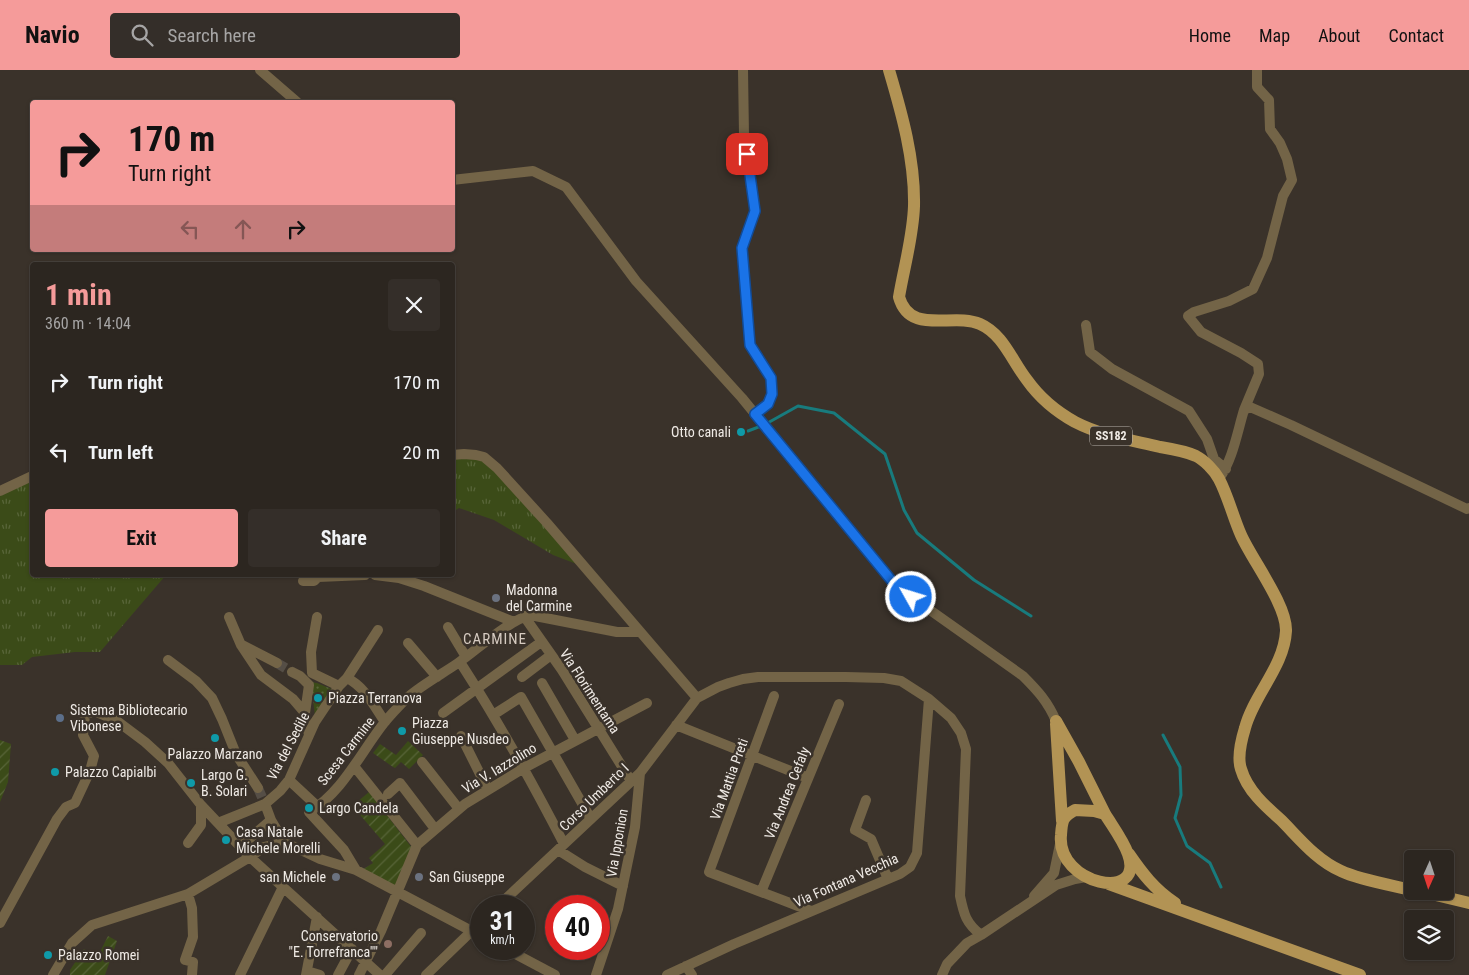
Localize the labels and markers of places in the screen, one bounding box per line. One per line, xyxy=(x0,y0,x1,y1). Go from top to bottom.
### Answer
pin xyxy=(726,133,768,175)
place label: Otto canali xyxy=(671,424,731,440)
marker: Otto canali xyxy=(735,426,747,438)
place label: Madonna del Carmine xyxy=(506,582,572,614)
marker: Madonna del Carmine xyxy=(490,592,502,604)
place label: Piazza Terranova xyxy=(328,690,422,706)
marker: Piazza Terranova xyxy=(312,692,324,704)
place label: Sistema Bibliotecario Vibonese xyxy=(70,702,188,734)
marker: Sistema Bibliotecario Vibonese xyxy=(54,712,66,724)
place label: Piazza Giuseppe Nusdeo xyxy=(412,715,509,747)
marker: Piazza Giuseppe Nusdeo xyxy=(396,725,408,737)
marker: Palazzo Marzano xyxy=(209,732,221,744)
place label: Palazzo Marzano xyxy=(168,746,262,762)
place label: Palazzo Capialbi xyxy=(65,764,157,780)
marker: Palazzo Capialbi xyxy=(49,766,61,778)
place label: Largo G. B. Solari xyxy=(201,767,248,799)
marker: Largo G. B. Solari xyxy=(185,777,197,789)
place label: Largo Candela xyxy=(319,800,399,816)
marker: Largo Candela xyxy=(303,802,315,814)
place label: Casa Natale Michele Morelli xyxy=(236,824,321,856)
marker: Casa Natale Michele Morelli xyxy=(220,834,232,846)
place label: san Michele xyxy=(260,869,326,885)
place label: San Giuseppe xyxy=(429,869,505,885)
marker: san Michele xyxy=(330,871,342,883)
marker: San Giuseppe xyxy=(413,871,425,883)
place label: Conservatorio "E. Torrefranca"" xyxy=(288,928,378,960)
marker: Conservatorio "E. Torrefranca"" xyxy=(382,938,394,950)
place label: Palazzo Romei xyxy=(58,947,140,963)
marker: Palazzo Romei xyxy=(42,949,54,961)

